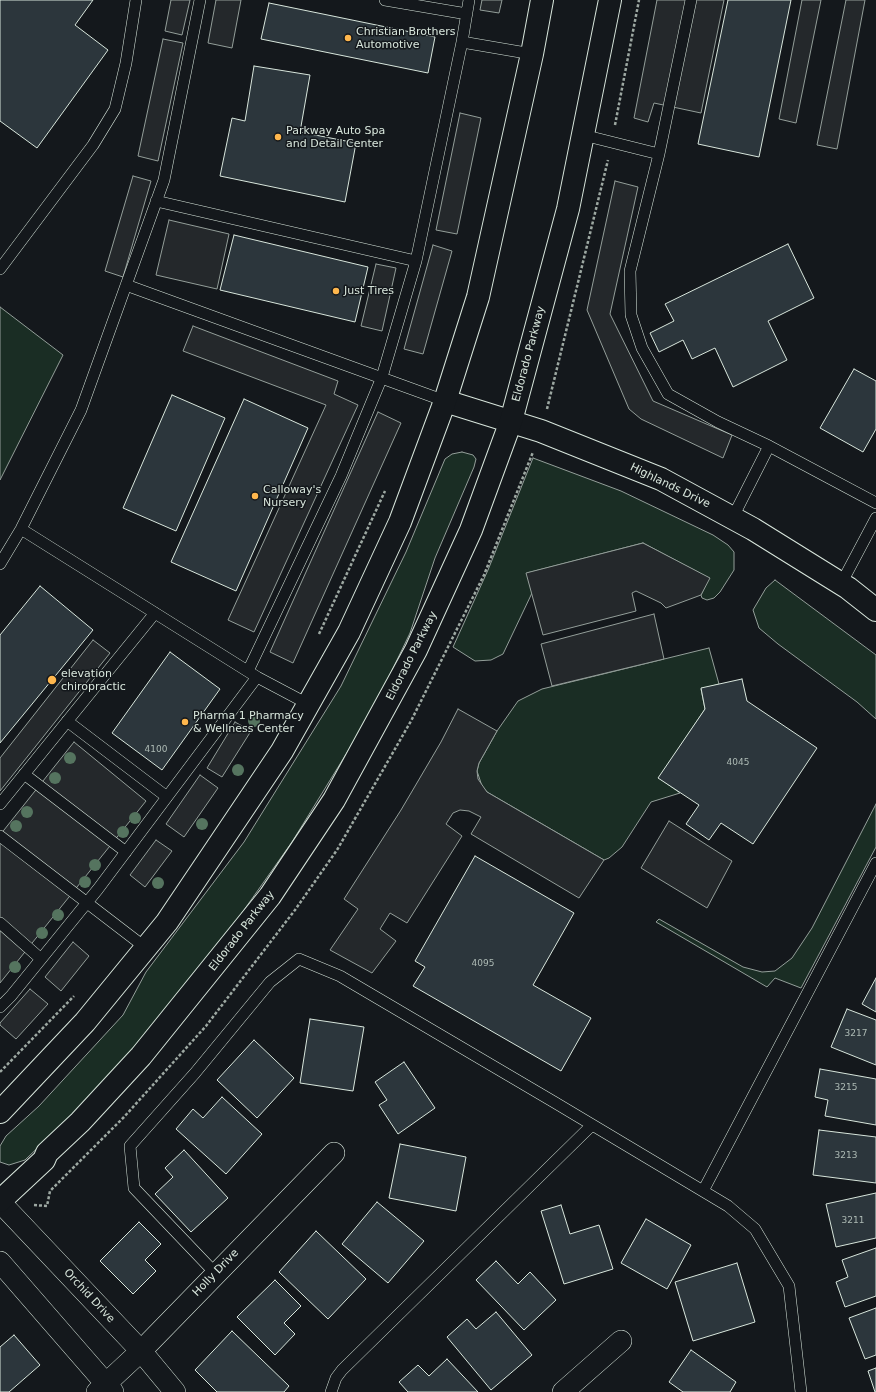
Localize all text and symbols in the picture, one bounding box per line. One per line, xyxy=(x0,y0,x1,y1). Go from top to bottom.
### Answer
place label: Christian Brothers Automotive xyxy=(356,25,455,51)
marker: Christian Brothers Automotive xyxy=(343,33,353,43)
place label: Parkway Auto Spa and Detail Center xyxy=(286,124,385,150)
marker: Parkway Auto Spa and Detail Center xyxy=(273,132,283,142)
place label: Just Tires xyxy=(344,284,394,298)
marker: Just Tires xyxy=(331,286,341,296)
street label: Eldorado Parkway xyxy=(510,305,548,403)
street label: Highlands Drive xyxy=(628,461,712,511)
place label: Calloway's Nursery xyxy=(263,483,321,509)
marker: Calloway's Nursery xyxy=(250,491,260,501)
street label: Eldorado Parkway xyxy=(384,609,440,703)
place label: elevation chiropractic xyxy=(61,667,126,693)
marker: elevation chiropractic xyxy=(46,674,58,686)
place label: Pharma 1 Pharmacy & Wellness Center xyxy=(193,709,304,735)
marker: Pharma 1 Pharmacy & Wellness Center xyxy=(180,717,190,727)
house number: 4100 xyxy=(145,745,167,755)
house number: 4045 xyxy=(727,758,749,768)
street label: Eldorado Parkway xyxy=(207,888,277,974)
house number: 4095 xyxy=(472,959,494,969)
house number: 3217 xyxy=(845,1029,867,1039)
house number: 3215 xyxy=(835,1083,857,1093)
house number: 3213 xyxy=(835,1151,857,1161)
house number: 3211 xyxy=(842,1216,864,1226)
street label: Holly Drive xyxy=(190,1247,242,1299)
street label: Orchid Drive xyxy=(61,1266,117,1326)

